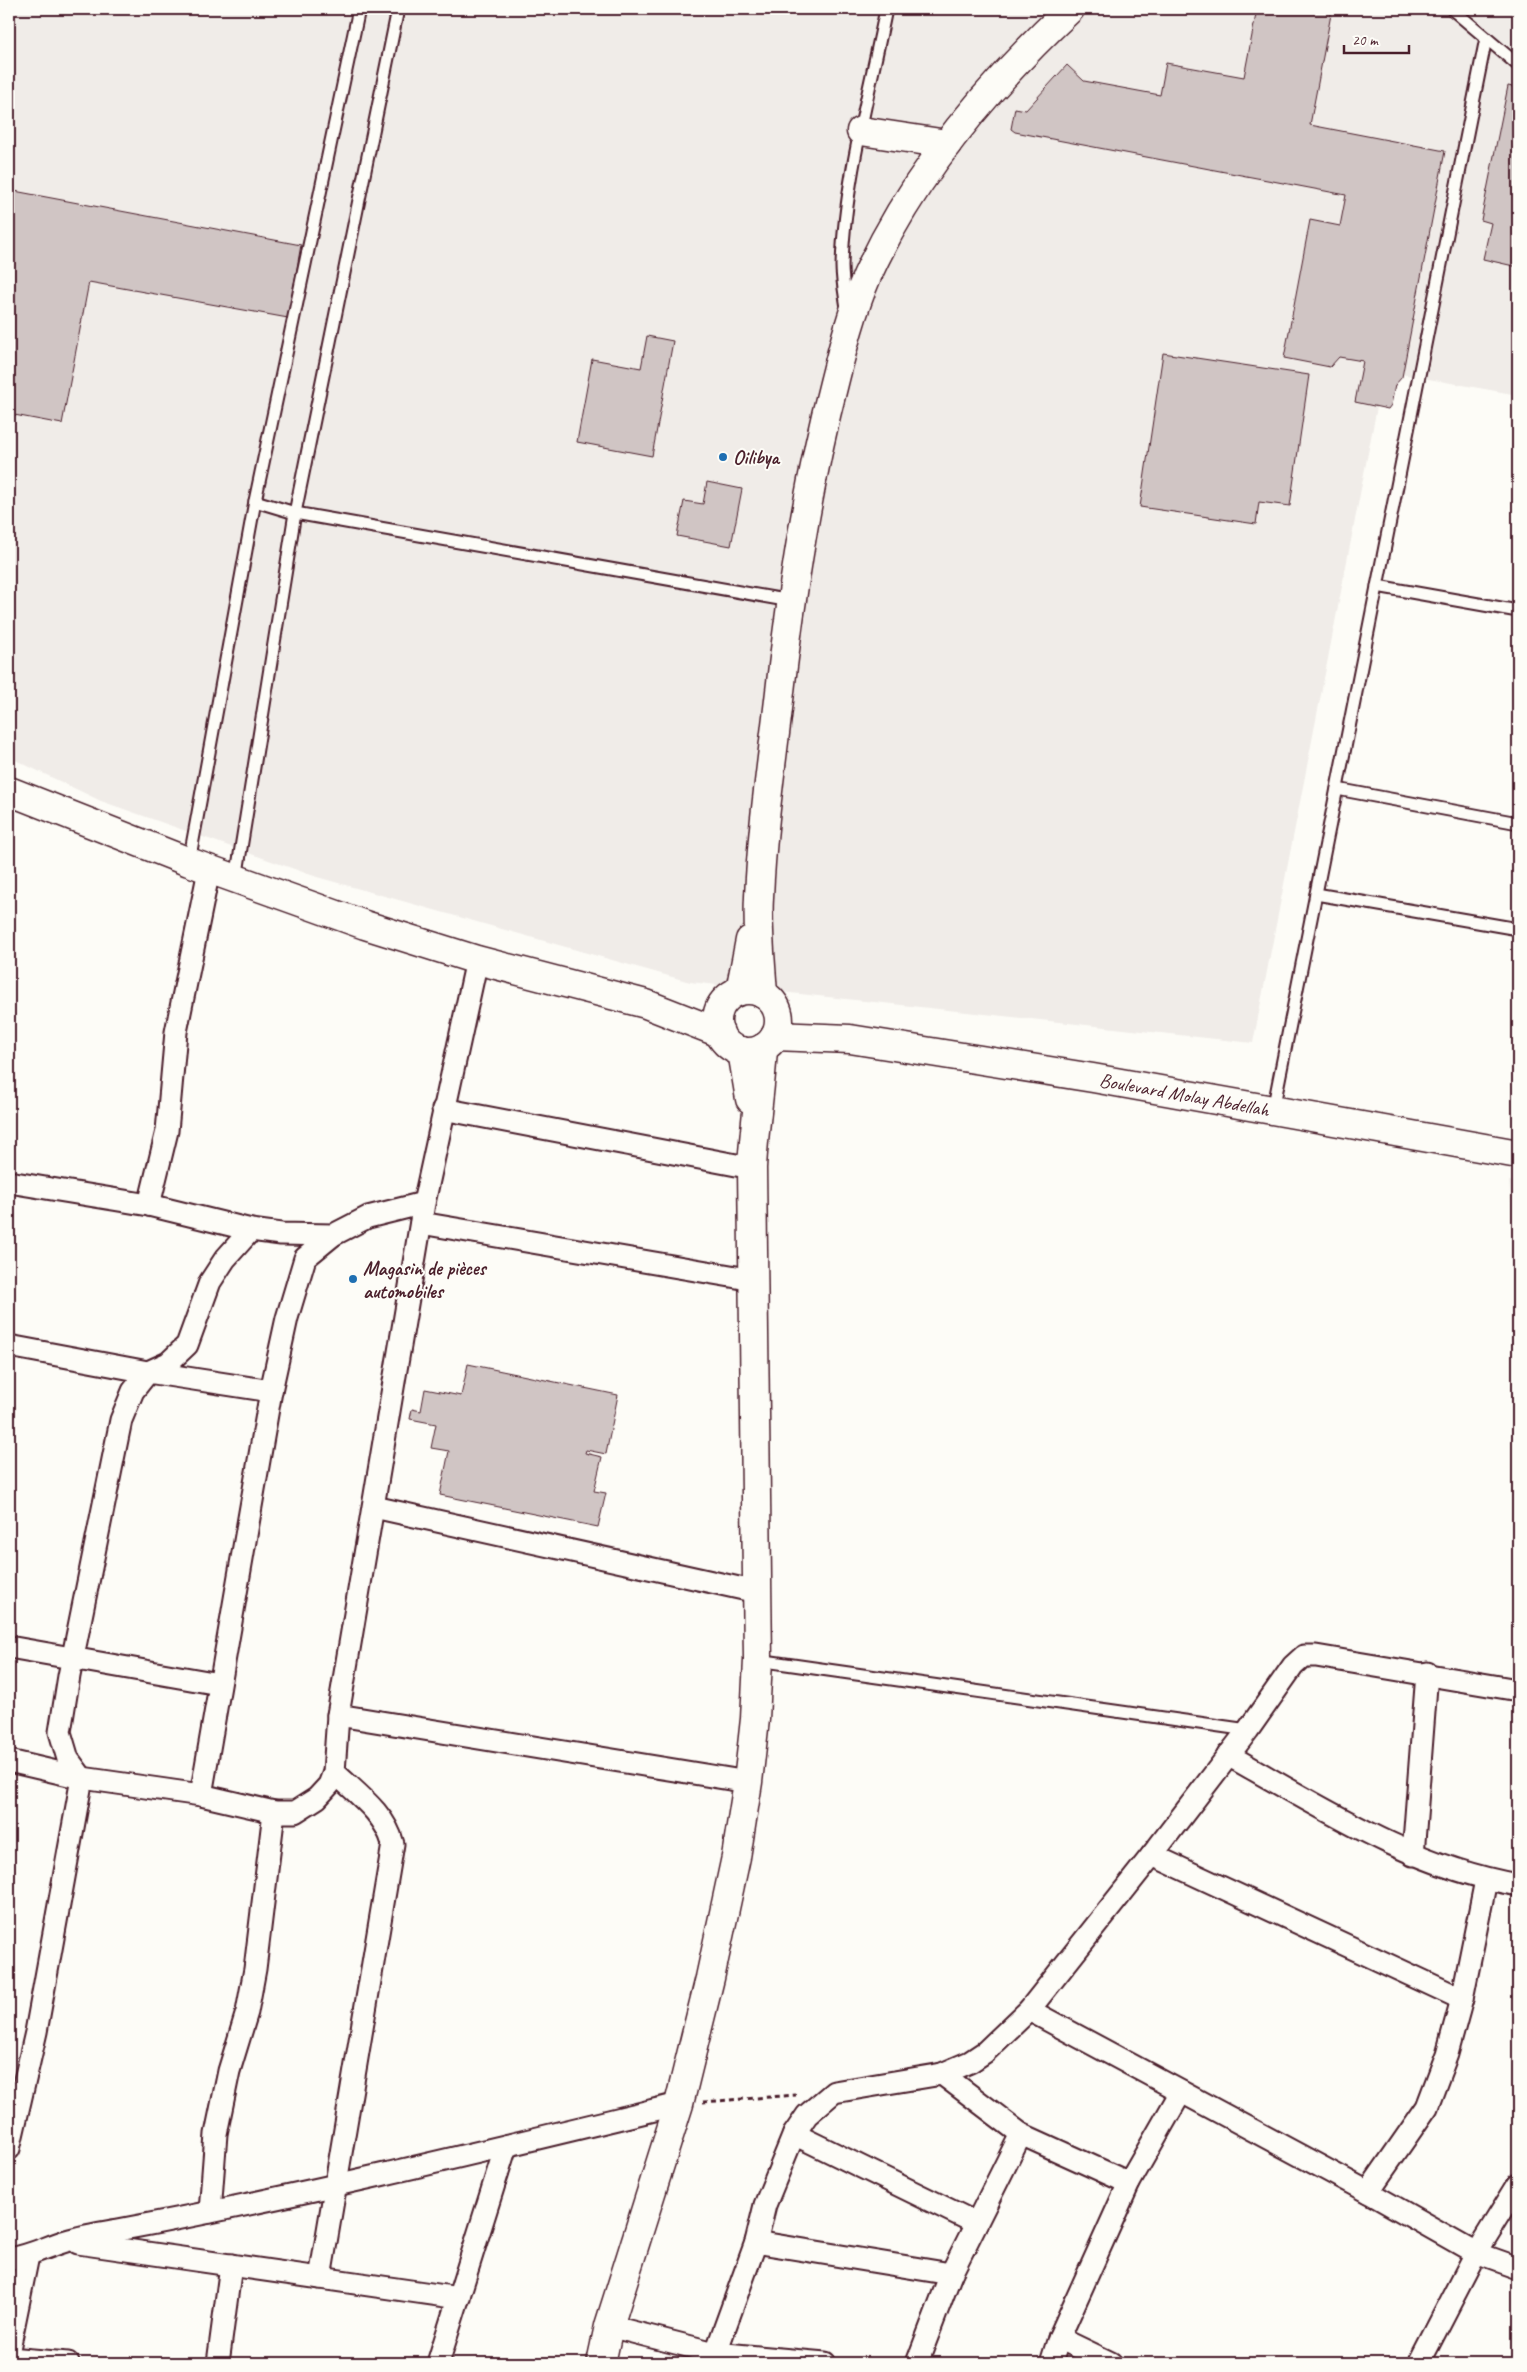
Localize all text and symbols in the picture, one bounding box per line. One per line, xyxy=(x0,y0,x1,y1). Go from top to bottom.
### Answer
scale bar xyxy=(1344,22,1410,54)
text: 20 m xyxy=(1352,31,1379,50)
place label: Oilibya xyxy=(733,445,781,470)
marker: Oilibya xyxy=(717,451,729,463)
street label: Boulevard Molay Abdellah xyxy=(1098,1067,1272,1122)
place label: Magasin de pièces automobiles xyxy=(363,1256,487,1304)
marker: Magasin de pièces automobiles xyxy=(347,1273,359,1285)

